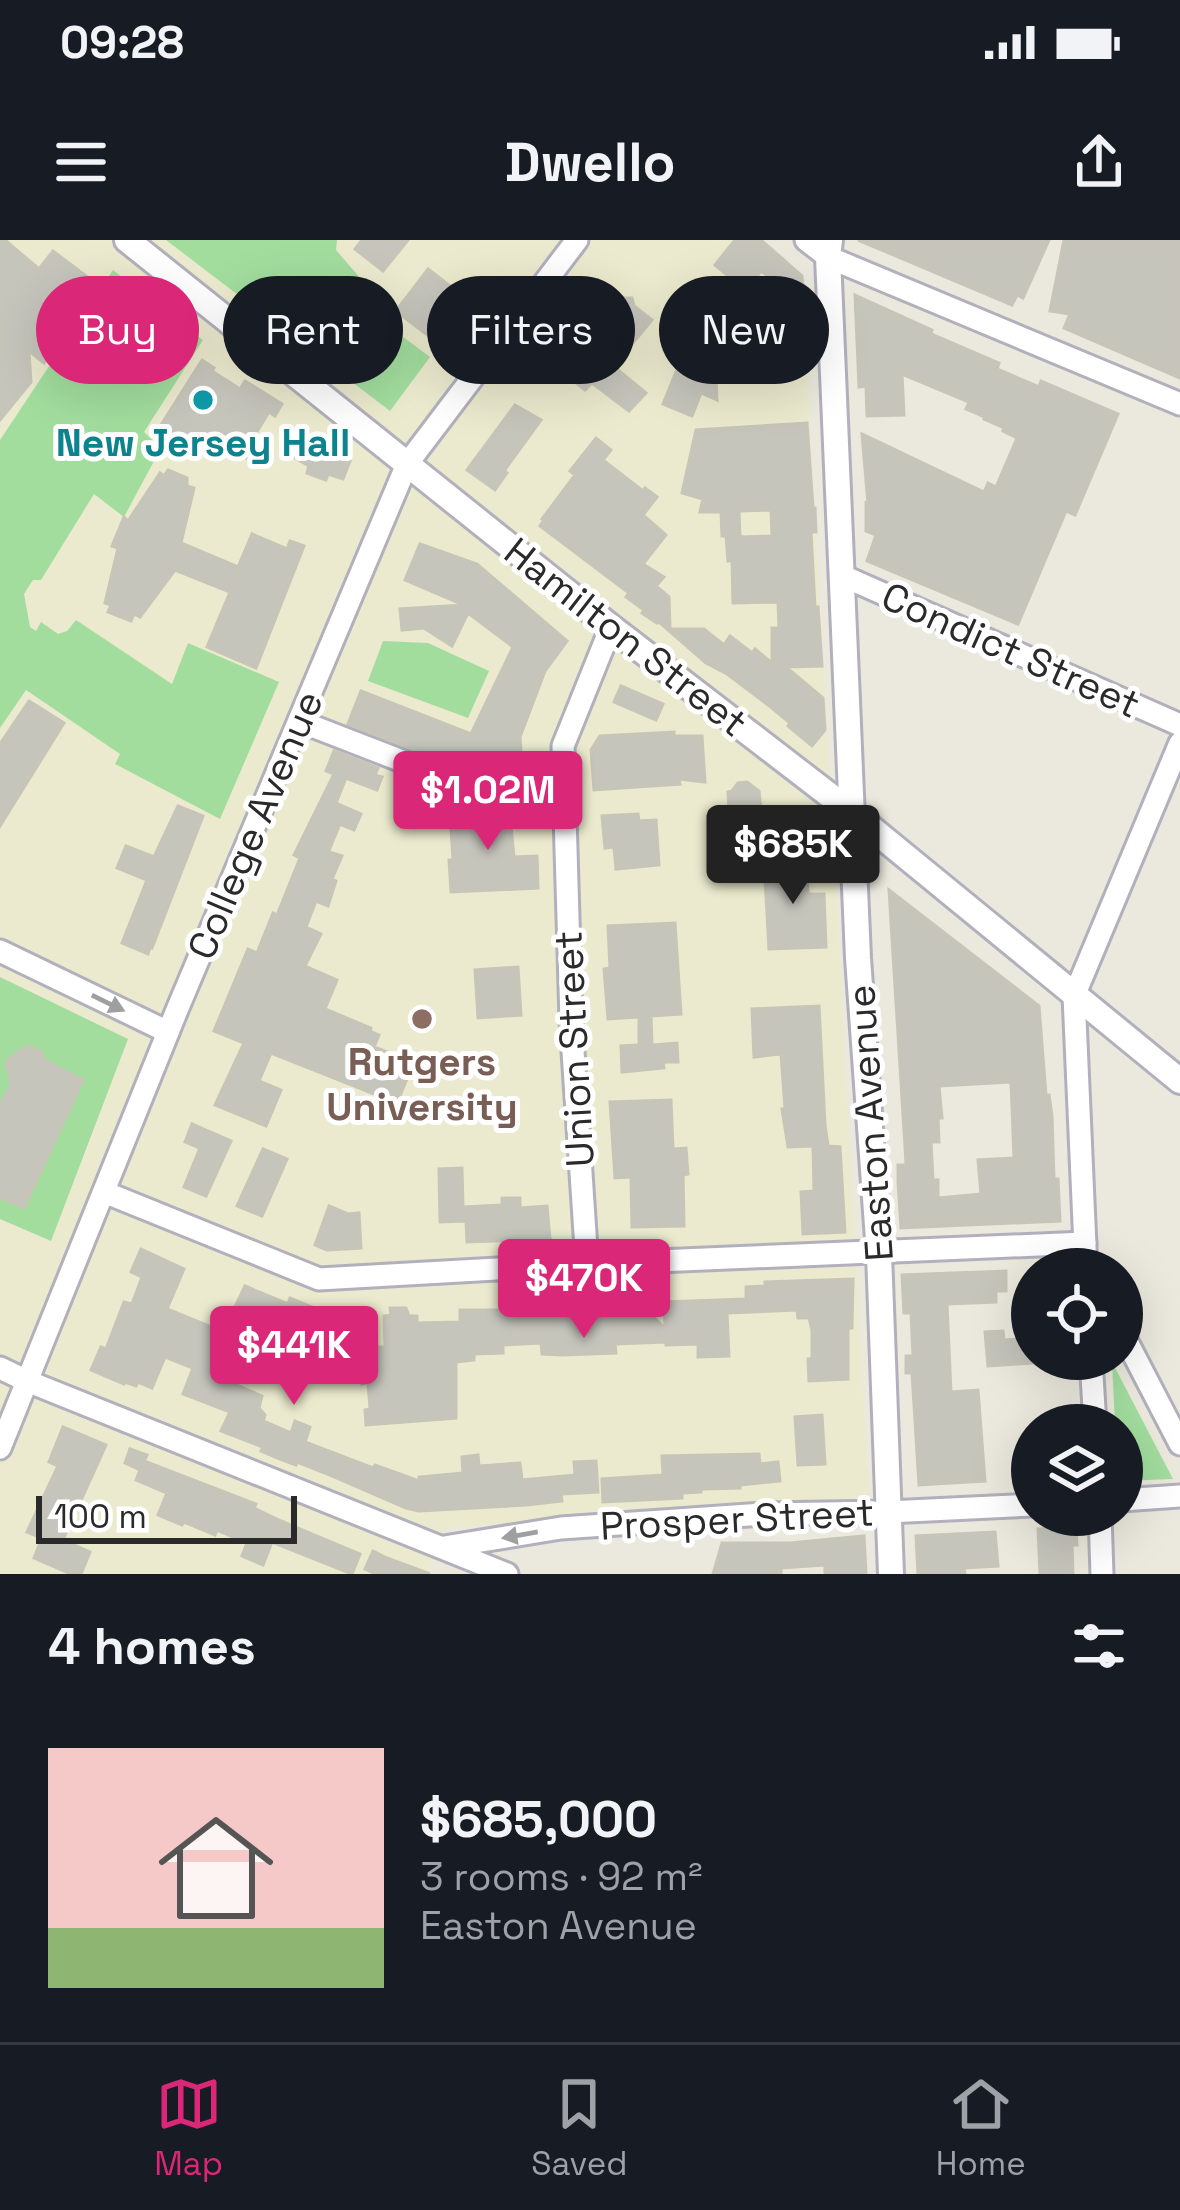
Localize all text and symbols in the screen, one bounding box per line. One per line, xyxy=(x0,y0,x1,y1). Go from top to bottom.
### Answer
text: 09:28 xyxy=(60,14,184,71)
text: Dwello xyxy=(504,128,676,197)
icon: menu xyxy=(48,129,114,195)
icon: share xyxy=(1066,129,1132,195)
chip: Buy xyxy=(36,276,199,384)
chip: Rent xyxy=(223,276,403,384)
chip: Filters xyxy=(427,276,635,384)
chip: New xyxy=(659,276,829,384)
marker: New Jersey Hall xyxy=(190,387,216,413)
place label: New Jersey Hall xyxy=(56,418,350,467)
street label: Hamilton Street xyxy=(495,527,757,747)
street label: Condict Street xyxy=(874,571,1148,729)
street label: College Avenue xyxy=(176,683,334,967)
pin: $1.02M xyxy=(390,751,586,853)
text: $1.02M xyxy=(420,765,556,814)
pin: $685K xyxy=(709,805,877,907)
text: $685K xyxy=(734,819,852,868)
street label: Union Street xyxy=(543,930,605,1168)
street label: Easton Avenue xyxy=(836,983,904,1263)
one-way arrow xyxy=(90,993,125,1013)
marker: Rutgers University xyxy=(409,1006,435,1032)
place label: Rutgers University xyxy=(326,1037,518,1131)
pin: $470K xyxy=(500,1239,668,1341)
map controls xyxy=(1011,1248,1143,1536)
button: locate xyxy=(1011,1248,1143,1380)
text: $470K xyxy=(525,1253,643,1302)
pin: $441K xyxy=(210,1306,378,1408)
text: $441K xyxy=(237,1320,351,1369)
button: layers xyxy=(1011,1404,1143,1536)
street label: Prosper Street xyxy=(599,1487,875,1551)
scale bar xyxy=(36,1490,297,1543)
text: 100 m xyxy=(54,1496,147,1538)
one-way arrow xyxy=(500,1526,538,1544)
icon: filters xyxy=(1066,1613,1132,1679)
text: 4 homes xyxy=(48,1614,256,1679)
text: $685,000 xyxy=(420,1787,657,1852)
icon: home xyxy=(144,1796,288,1940)
text: 3 rooms · 92 m² xyxy=(420,1852,702,1901)
text: Easton Avenue xyxy=(420,1901,697,1950)
tab: Map xyxy=(154,2071,223,2185)
tab: Saved xyxy=(531,2071,628,2185)
tab: Home xyxy=(936,2071,1026,2185)

